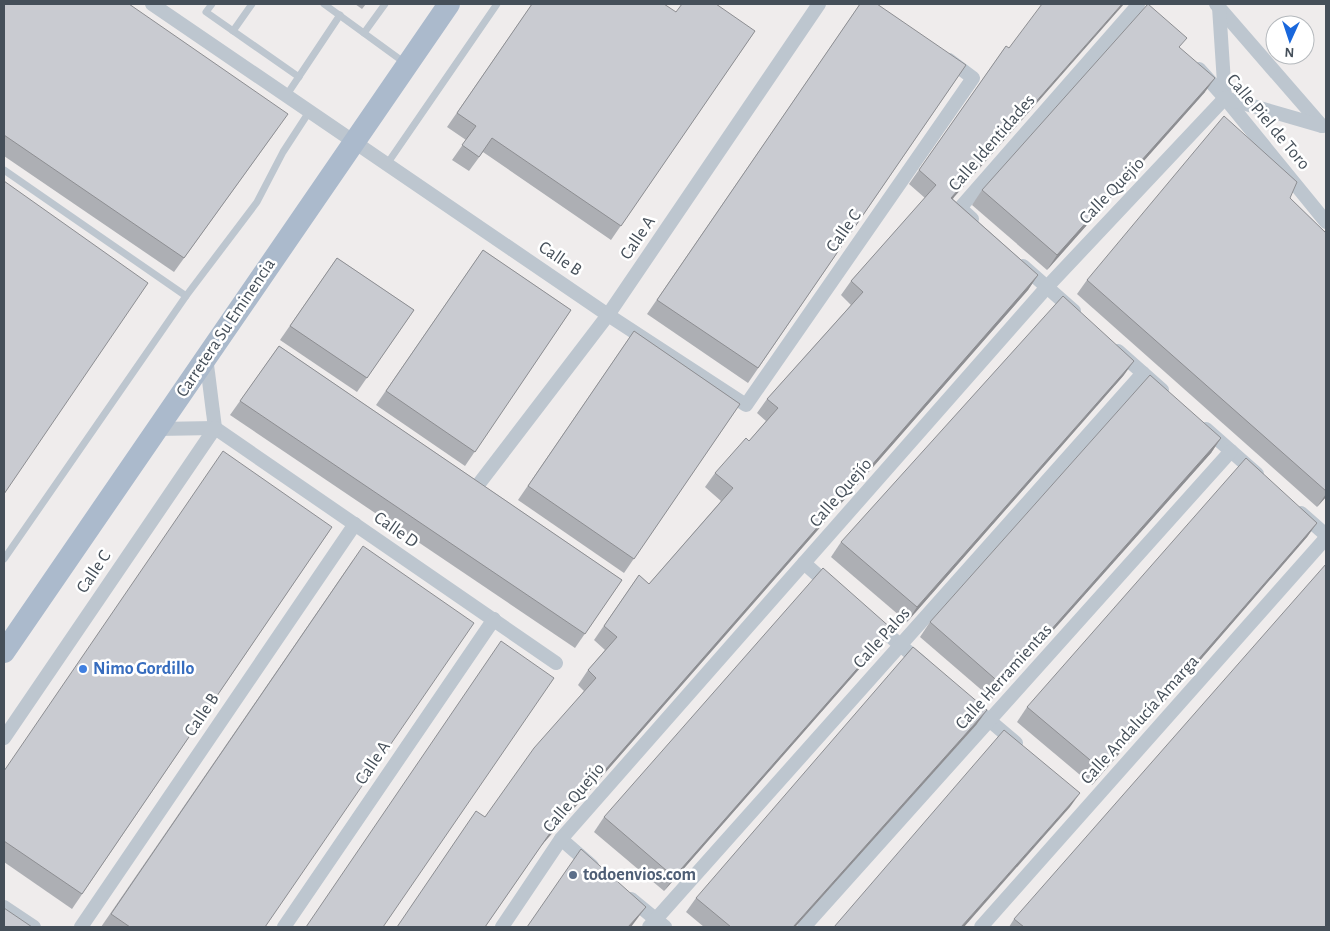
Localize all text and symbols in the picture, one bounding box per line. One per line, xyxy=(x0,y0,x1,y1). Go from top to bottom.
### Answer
north arrow xyxy=(1265,15,1315,65)
text: N xyxy=(1284,45,1295,59)
street label: Calle Piel de Toro xyxy=(1223,71,1313,173)
street label: Calle Identidades xyxy=(945,91,1039,195)
street label: Calle Quejío xyxy=(1076,154,1148,228)
street label: Calle C xyxy=(823,207,865,255)
street label: Calle A xyxy=(617,212,659,263)
street label: Calle B xyxy=(535,238,585,280)
street label: Carretera Su Eminencia xyxy=(173,256,279,400)
street label: Calle Quejío xyxy=(806,455,876,531)
street label: Calle D xyxy=(371,508,421,552)
street label: Calle C xyxy=(73,547,115,597)
street label: Calle Palos xyxy=(850,604,914,672)
street label: Calle Herramientas xyxy=(952,621,1056,733)
street label: Calle Andalucía Amarga xyxy=(1078,652,1202,788)
place label: Nimo Gordillo xyxy=(93,660,195,678)
marker: Nimo Gordillo xyxy=(77,663,89,675)
street label: Calle B xyxy=(181,690,223,740)
street label: Calle A xyxy=(352,737,394,788)
street label: Calle Quejío xyxy=(540,760,608,836)
place label: todoenvios.com xyxy=(583,866,696,884)
marker: todoenvios.com xyxy=(567,869,579,881)

